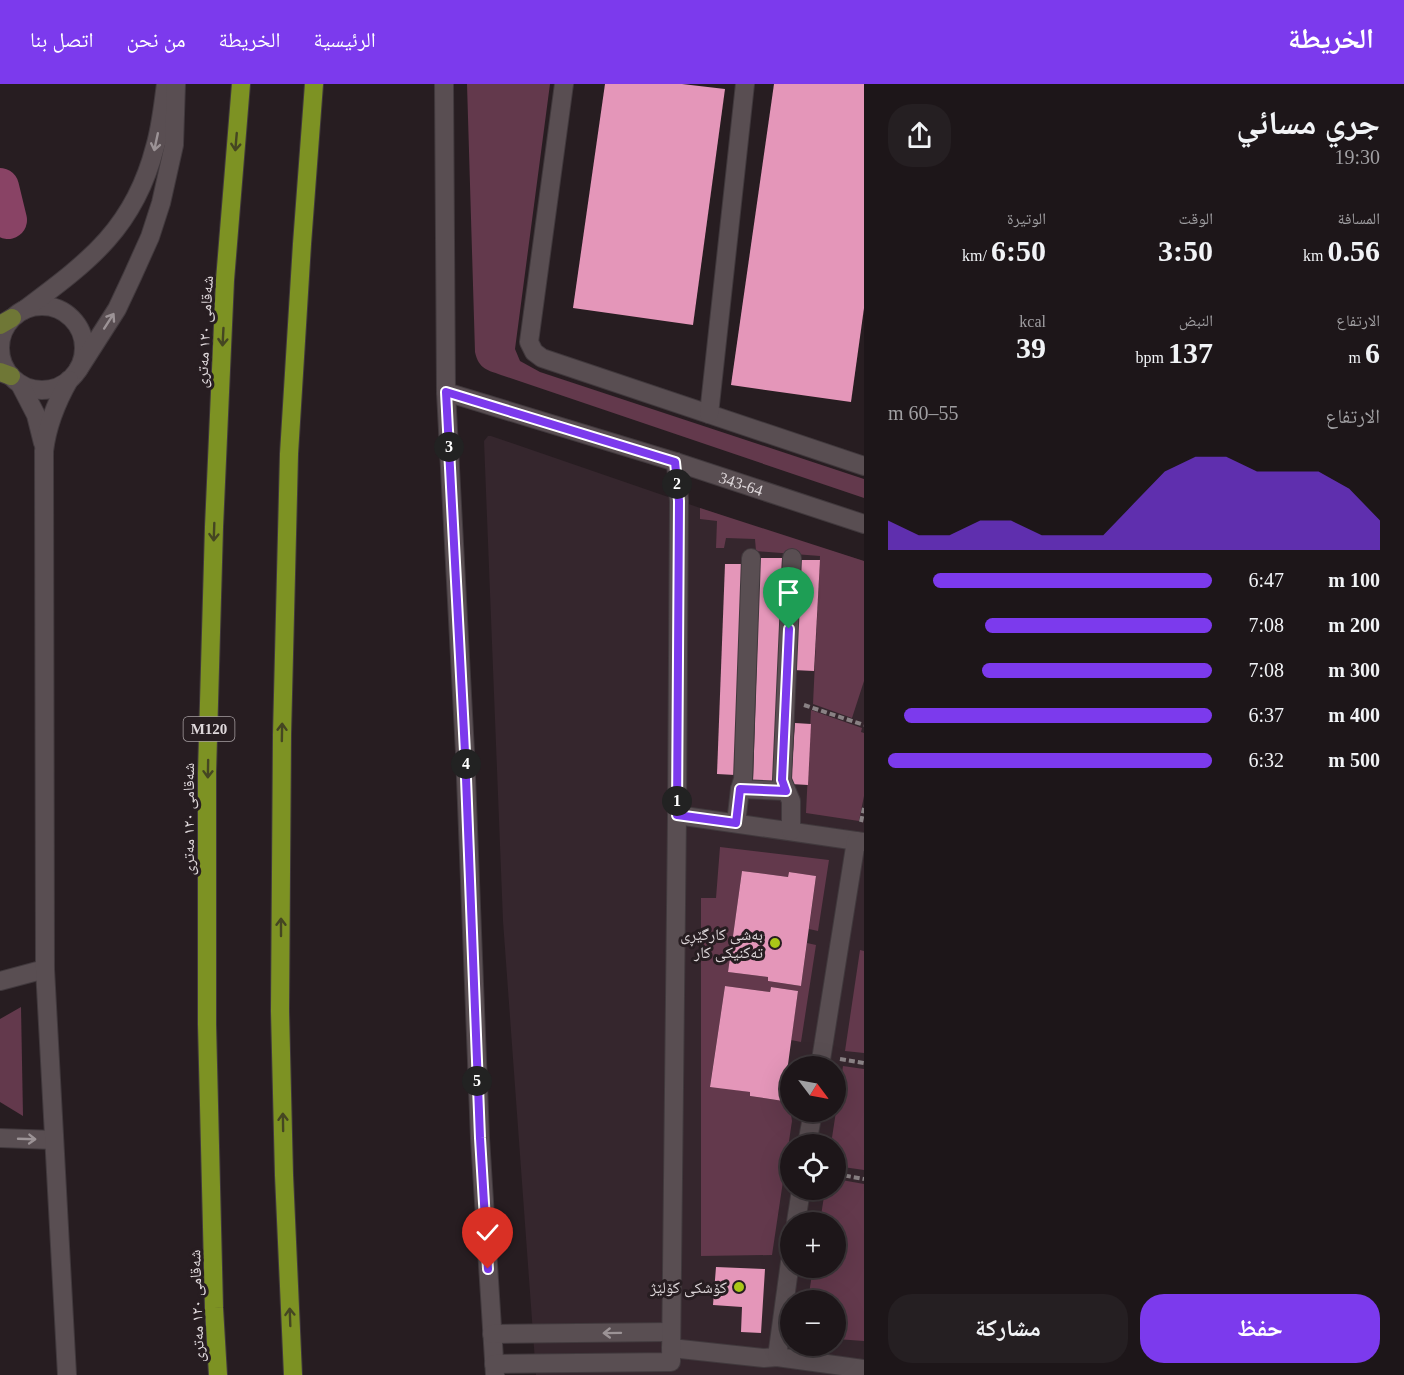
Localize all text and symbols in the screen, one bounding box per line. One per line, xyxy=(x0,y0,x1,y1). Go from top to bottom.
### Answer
text: الخريطة xyxy=(1288,23,1374,54)
text: اتصل بنا xyxy=(30,28,93,52)
text: من نحن xyxy=(126,28,186,52)
text: الخريطة xyxy=(219,28,280,52)
text: الرئيسية xyxy=(313,28,376,52)
button: share xyxy=(888,104,951,167)
text: جري مسائي xyxy=(1236,105,1380,141)
one-way arrow xyxy=(150,131,161,151)
one-way arrow xyxy=(231,132,242,152)
text: 19:30 xyxy=(1334,146,1380,168)
text: الوتيرة xyxy=(1007,210,1046,227)
text: الوقت xyxy=(1179,210,1213,227)
text: المسافة xyxy=(1338,210,1380,227)
text: 6:50 xyxy=(991,234,1046,267)
text: 3:50 xyxy=(1158,234,1213,267)
text: 0.56 xyxy=(1328,234,1380,267)
text: /km xyxy=(962,247,991,264)
text: km xyxy=(1303,247,1328,264)
street label: شەقامی ١٢٠ مەتری xyxy=(193,275,218,389)
text: النبض xyxy=(1179,312,1213,329)
text: الارتفاع xyxy=(1336,312,1380,329)
one-way arrow xyxy=(103,313,115,330)
text: kcal xyxy=(1019,313,1046,330)
one-way arrow xyxy=(217,326,228,346)
text: 39 xyxy=(1016,331,1046,364)
text: 137 xyxy=(1168,336,1213,369)
text: 6 xyxy=(1365,336,1380,369)
text: bpm xyxy=(1136,349,1168,366)
text: m xyxy=(1349,349,1365,366)
text: 55–60 m xyxy=(888,402,959,424)
text: الارتفاع xyxy=(1325,405,1380,427)
pin: 3 xyxy=(434,432,464,462)
text: 3 xyxy=(445,438,453,455)
pin: 2 xyxy=(662,469,692,499)
street label: 343-64 xyxy=(717,469,765,499)
text: 2 xyxy=(673,475,681,492)
one-way arrow xyxy=(208,521,220,541)
pin xyxy=(763,567,814,629)
text: 6:47 xyxy=(1248,569,1284,591)
text: 100 m xyxy=(1328,569,1380,591)
icon: arrive xyxy=(772,576,805,609)
text: 7:08 xyxy=(1248,614,1284,636)
text: 200 m xyxy=(1328,614,1380,636)
text: 7:08 xyxy=(1248,659,1284,681)
text: 300 m xyxy=(1328,659,1380,681)
text: 6:37 xyxy=(1248,704,1284,726)
text: 400 m xyxy=(1328,704,1380,726)
road number: M120 xyxy=(184,717,234,741)
one-way arrow xyxy=(277,722,288,742)
pin: 4 xyxy=(451,749,481,779)
text: 6:32 xyxy=(1248,749,1284,771)
text: 500 m xyxy=(1328,749,1380,771)
text: 4 xyxy=(462,755,470,772)
one-way arrow xyxy=(202,758,213,778)
street label: شەقامی ١٢٠ مەتری xyxy=(180,763,199,875)
pin: 1 xyxy=(662,786,692,816)
text: 1 xyxy=(673,792,681,809)
one-way arrow xyxy=(275,917,287,937)
place label: بەشی کارگێڕی تەکنیکی کار xyxy=(680,926,763,963)
marker: بەشی کارگێڕی تەکنیکی کار xyxy=(768,936,782,950)
north arrow xyxy=(780,1056,846,1122)
map controls xyxy=(780,1056,846,1356)
pin: 5 xyxy=(462,1066,492,1096)
text: 5 xyxy=(473,1072,481,1089)
one-way arrow xyxy=(277,1112,289,1132)
one-way arrow xyxy=(17,1133,37,1145)
button: locate xyxy=(780,1134,846,1200)
pin xyxy=(462,1207,513,1269)
button: + xyxy=(780,1212,846,1278)
icon: check xyxy=(471,1216,504,1249)
street label: شەقامی ١٢٠ مەتری xyxy=(186,1249,209,1363)
place label: کۆشکی کۆلێژ xyxy=(649,1279,727,1298)
marker: کۆشکی کۆلێژ xyxy=(732,1280,746,1294)
button: − xyxy=(780,1290,846,1356)
button: مشاركة xyxy=(888,1294,1128,1363)
button: حفظ xyxy=(1140,1294,1380,1363)
one-way arrow xyxy=(284,1307,296,1327)
one-way arrow xyxy=(603,1327,623,1339)

